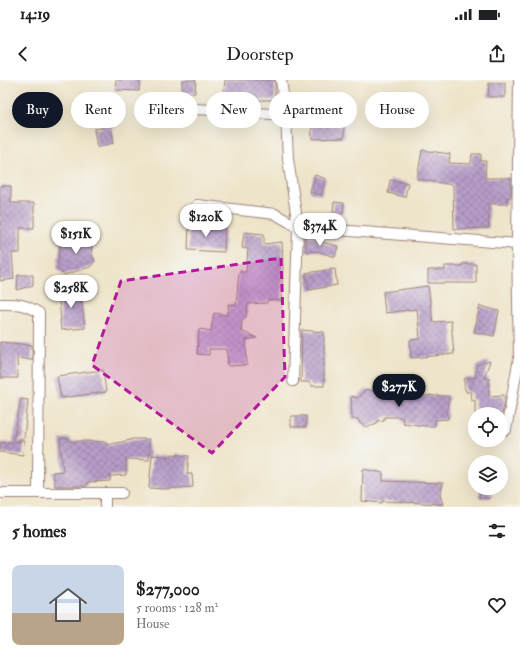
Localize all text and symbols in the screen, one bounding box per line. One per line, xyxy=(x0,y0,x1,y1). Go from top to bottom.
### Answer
text: 14:19 xyxy=(20,5,50,24)
icon: back xyxy=(12,43,34,65)
text: Doorstep xyxy=(226,43,294,66)
icon: share xyxy=(486,43,508,65)
chip: Buy xyxy=(12,92,63,128)
chip: Rent xyxy=(71,92,126,128)
chip: Filters xyxy=(134,92,198,128)
chip: New xyxy=(206,92,261,128)
chip: Apartment xyxy=(269,92,357,128)
chip: House xyxy=(365,92,429,128)
pin: $120K xyxy=(178,204,234,238)
text: $120K xyxy=(189,209,223,225)
pin: $374K xyxy=(292,213,348,247)
text: $374K xyxy=(303,218,337,234)
pin: $151K xyxy=(48,221,104,255)
text: $151K xyxy=(60,226,92,242)
pin: $258K xyxy=(43,275,99,309)
text: $258K xyxy=(54,280,88,296)
pin: $277K xyxy=(371,374,427,408)
text: $277K xyxy=(382,379,416,395)
map controls xyxy=(468,407,508,495)
button: locate xyxy=(468,407,508,447)
button: layers xyxy=(468,455,508,495)
icon: filters xyxy=(486,520,508,542)
text: 5 homes xyxy=(12,521,66,542)
text: $277,000 xyxy=(136,579,200,600)
icon: home xyxy=(44,581,92,629)
icon: heart xyxy=(486,594,508,616)
text: 5 rooms · 128 m² xyxy=(136,600,218,616)
text: House xyxy=(136,616,169,632)

